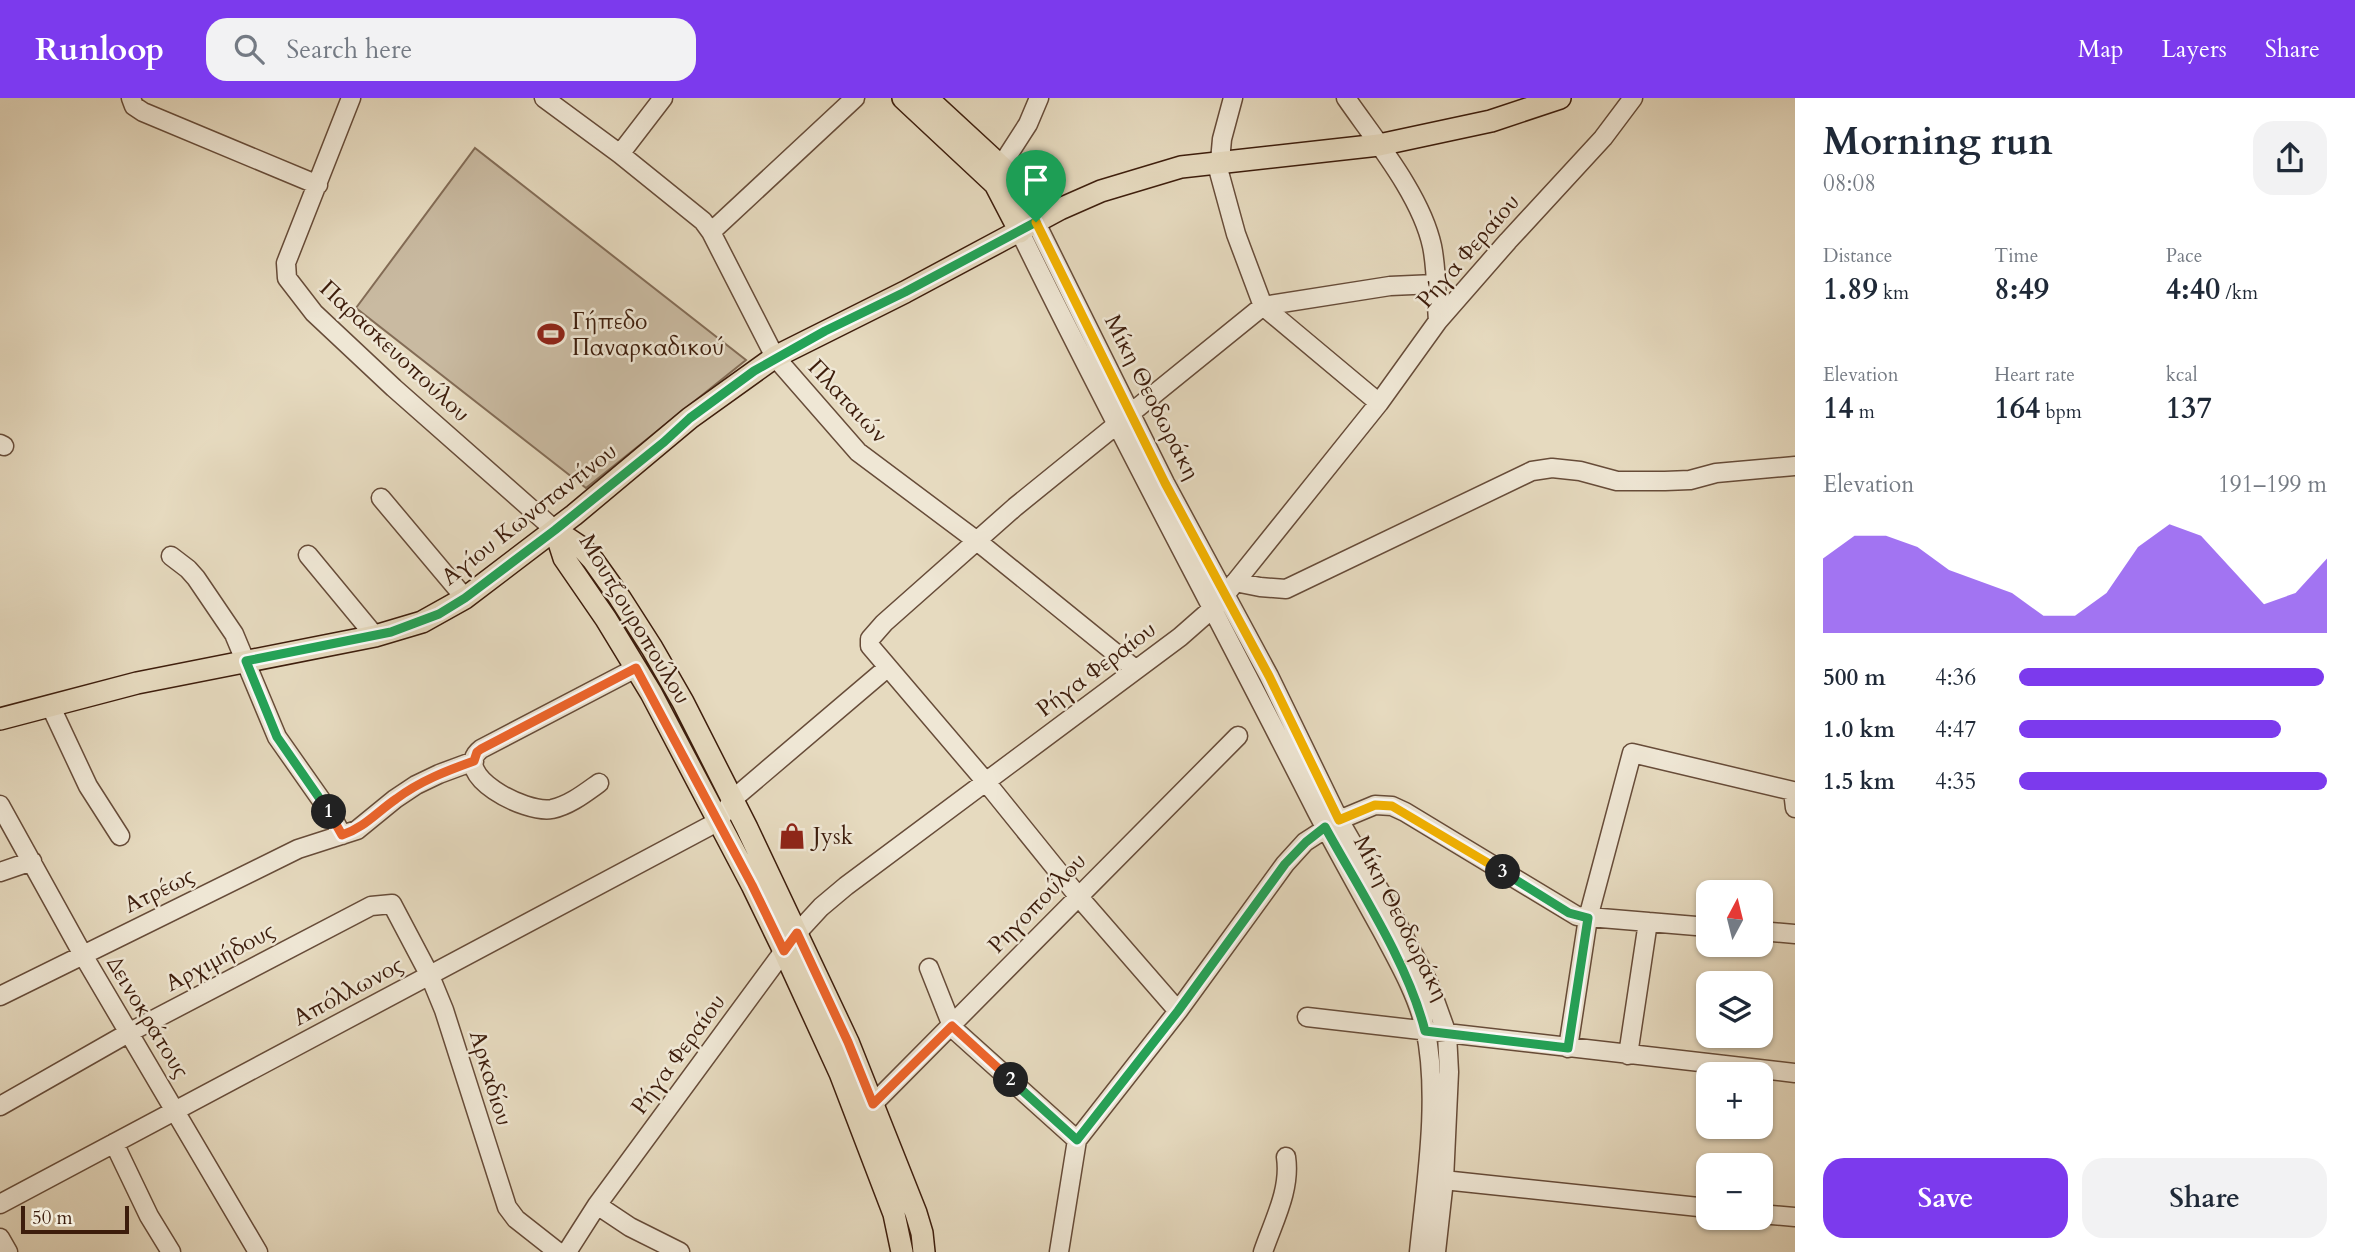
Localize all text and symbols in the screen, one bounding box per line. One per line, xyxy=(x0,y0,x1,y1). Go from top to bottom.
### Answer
search box xyxy=(206,18,696,81)
text: Runloop xyxy=(35,27,164,72)
icon: search xyxy=(230,30,268,68)
text: Search here xyxy=(286,32,412,67)
text: Map xyxy=(2078,33,2124,66)
text: Layers xyxy=(2162,33,2227,66)
text: Share xyxy=(2265,33,2320,66)
text: Morning run xyxy=(1823,116,2053,168)
button: share xyxy=(2253,121,2327,195)
pin xyxy=(1006,150,1066,222)
icon: arrive xyxy=(1017,161,1055,199)
text: 08:08 xyxy=(1823,168,1876,199)
street label: Ρήγα Φεραίου xyxy=(1410,187,1526,315)
text: Distance xyxy=(1823,243,1892,269)
text: Time xyxy=(1994,243,2038,269)
text: Pace xyxy=(2166,243,2202,269)
text: 1.89 xyxy=(1823,269,1878,310)
text: 8:49 xyxy=(1994,269,2049,310)
text: 4:40 xyxy=(2166,269,2220,310)
street label: Παρασκευοπούλου xyxy=(313,273,477,429)
text: km xyxy=(1878,280,1909,306)
text: /km xyxy=(2220,280,2258,306)
place label: Γήπεδο Παναρκαδικού xyxy=(572,306,724,363)
street label: Μίκη Θεοδωράκη xyxy=(1097,309,1207,485)
sports icon: Γήπεδο Παναρκαδικού xyxy=(536,319,566,349)
street label: Πλαταιών xyxy=(801,352,895,450)
text: Elevation xyxy=(1823,362,1898,388)
text: Heart rate xyxy=(1994,362,2075,388)
text: kcal xyxy=(2166,362,2198,388)
text: 14 xyxy=(1823,388,1854,429)
text: 164 xyxy=(1994,388,2040,429)
text: 137 xyxy=(2166,388,2212,429)
text: m xyxy=(1854,399,1875,425)
text: bpm xyxy=(2040,399,2082,425)
street label: Αγίου Κωνσταντίνου xyxy=(435,436,623,592)
text: Elevation xyxy=(1823,469,1914,500)
text: 191–199 m xyxy=(2218,469,2327,500)
street label: Μουτζουροπούλου xyxy=(572,528,698,710)
street label: Ρήγα Φεραίου xyxy=(1030,614,1162,724)
text: 500 m xyxy=(1823,662,1886,693)
text: 4:36 xyxy=(1935,662,1976,693)
text: 1.0 km xyxy=(1823,714,1895,745)
text: 4:47 xyxy=(1935,714,1976,745)
text: 1.5 km xyxy=(1823,766,1895,797)
text: 4:35 xyxy=(1935,766,1976,797)
pin: 1 xyxy=(312,794,346,830)
text: 1 xyxy=(324,798,333,824)
shop icon: Jysk xyxy=(777,821,807,851)
place label: Jysk xyxy=(810,821,854,852)
street label: Μίκη Θεοδωράκη xyxy=(1346,830,1456,1006)
street label: Ρηγοπούλου xyxy=(981,846,1093,960)
pin: 3 xyxy=(1486,854,1520,890)
text: 3 xyxy=(1498,858,1507,884)
street label: Ατρέως xyxy=(119,860,200,920)
north arrow xyxy=(1696,880,1773,957)
map controls xyxy=(1696,880,1773,1230)
street label: Αρχιμήδους xyxy=(160,915,280,999)
street label: Απόλλωνος xyxy=(288,949,409,1033)
street label: Δεινοκράτους xyxy=(99,950,197,1084)
button: layers xyxy=(1696,971,1773,1048)
street label: Ρήγα Φεραίου xyxy=(624,987,732,1121)
street label: Αρκαδίου xyxy=(462,1027,520,1129)
pin: 2 xyxy=(993,1062,1028,1098)
button: + xyxy=(1696,1062,1773,1139)
text: 2 xyxy=(1006,1066,1015,1092)
button: − xyxy=(1696,1153,1773,1230)
button: Save xyxy=(1823,1158,2068,1238)
button: Share xyxy=(2082,1158,2327,1238)
scale bar xyxy=(21,1203,130,1235)
text: 50 m xyxy=(32,1205,73,1231)

